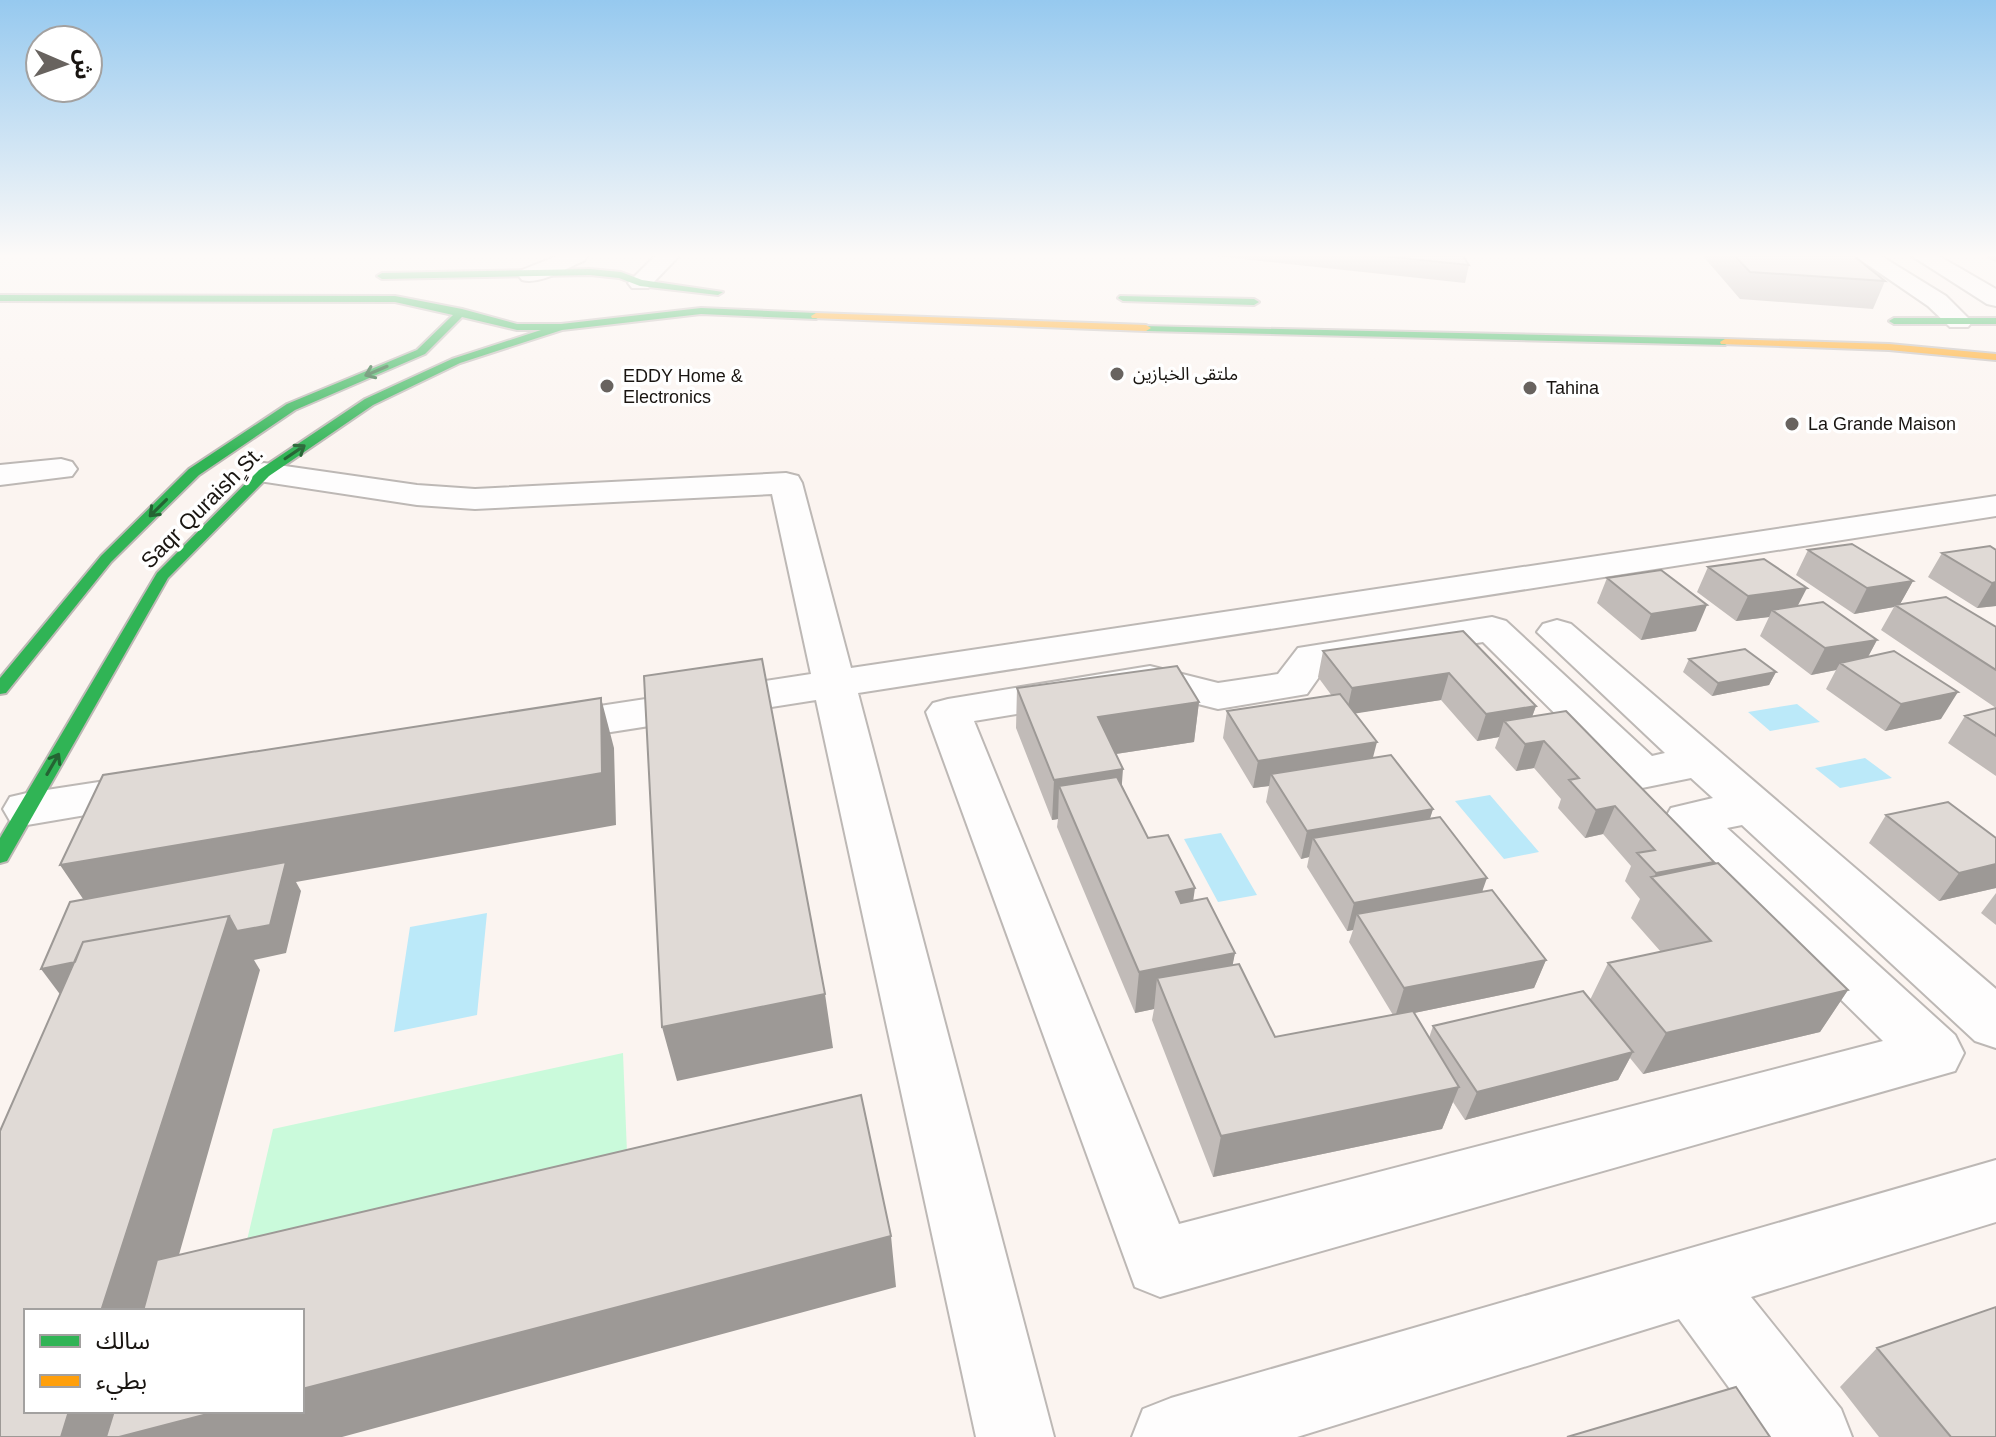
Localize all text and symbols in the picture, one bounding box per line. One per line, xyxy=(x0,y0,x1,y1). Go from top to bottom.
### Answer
north arrow xyxy=(24,24,104,104)
text: ش xyxy=(70,49,97,80)
place label: ملتقى الخبازين xyxy=(1133,364,1238,385)
one-way arrow xyxy=(364,365,389,380)
marker: ملتقى الخبازين xyxy=(1108,365,1126,383)
place label: EDDY Home & Electronics xyxy=(623,366,743,407)
marker: EDDY Home & Electronics xyxy=(598,377,616,395)
place label: Tahina xyxy=(1546,378,1600,398)
marker: Tahina xyxy=(1521,379,1539,397)
place label: La Grande Maison xyxy=(1808,414,1956,434)
marker: La Grande Maison xyxy=(1783,415,1801,433)
street label: Saqr Quraish ٍSt. xyxy=(136,441,270,575)
one-way arrow xyxy=(283,444,306,460)
one-way arrow xyxy=(149,498,168,517)
one-way arrow xyxy=(45,753,61,776)
legend xyxy=(24,1309,304,1413)
text: سالك xyxy=(96,1327,150,1354)
text: بطيء xyxy=(96,1367,147,1400)

